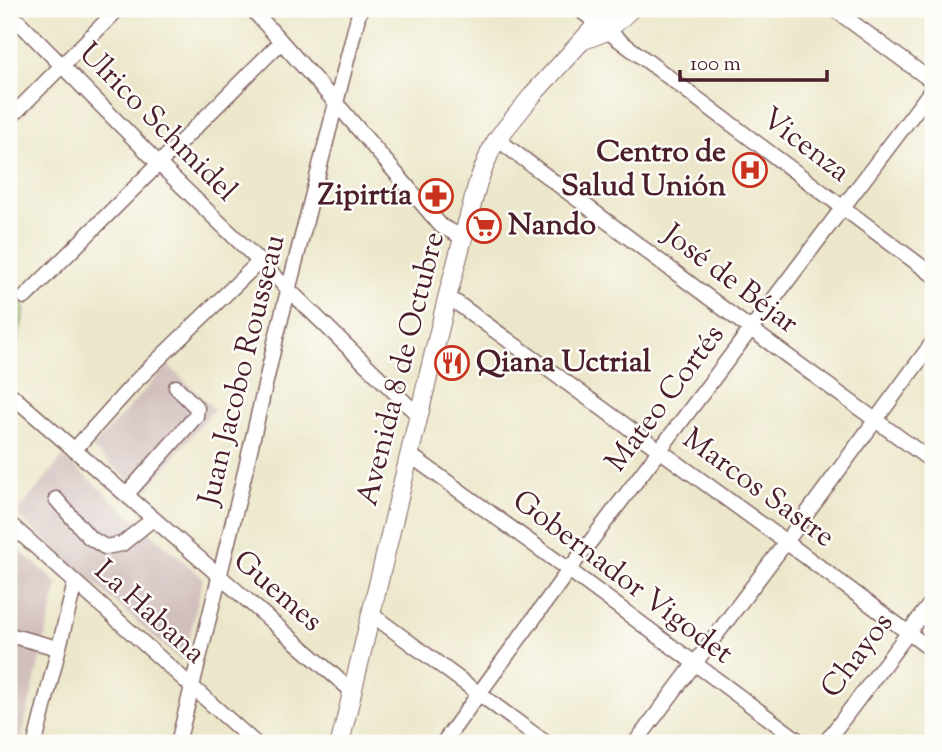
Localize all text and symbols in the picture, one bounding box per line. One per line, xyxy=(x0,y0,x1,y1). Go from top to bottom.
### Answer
street label: Ulrico Schmidel xyxy=(68,34,246,212)
scale bar xyxy=(680,38,827,82)
text: 100 m xyxy=(690,50,741,80)
street label: Vicenza xyxy=(752,98,859,194)
place label: Centro de Salud Unión xyxy=(561,132,726,209)
hospital icon: Centro de Salud Unión xyxy=(731,151,769,189)
place label: Zipirtía xyxy=(318,175,412,218)
pharmacy icon: Zipirtía xyxy=(417,177,455,215)
place label: Nando xyxy=(508,205,596,248)
supermarket icon: Nando xyxy=(465,207,503,245)
street label: José de Béjar xyxy=(652,213,807,345)
street label: Avenida 8 de Octubre xyxy=(347,227,457,511)
street label: Juan Jacobo Rousseau xyxy=(188,230,297,512)
street label: Mateo Cortés xyxy=(596,316,736,482)
place label: Qiana Uctrial xyxy=(476,342,652,385)
restaurant icon: Qiana Uctrial xyxy=(433,344,471,382)
street label: Marcos Sastre xyxy=(673,419,843,559)
street label: Gobernador Vigodet xyxy=(503,481,741,675)
street label: Guemes xyxy=(223,541,331,643)
street label: La Habana xyxy=(84,551,215,675)
street label: Chayos xyxy=(811,604,905,708)

